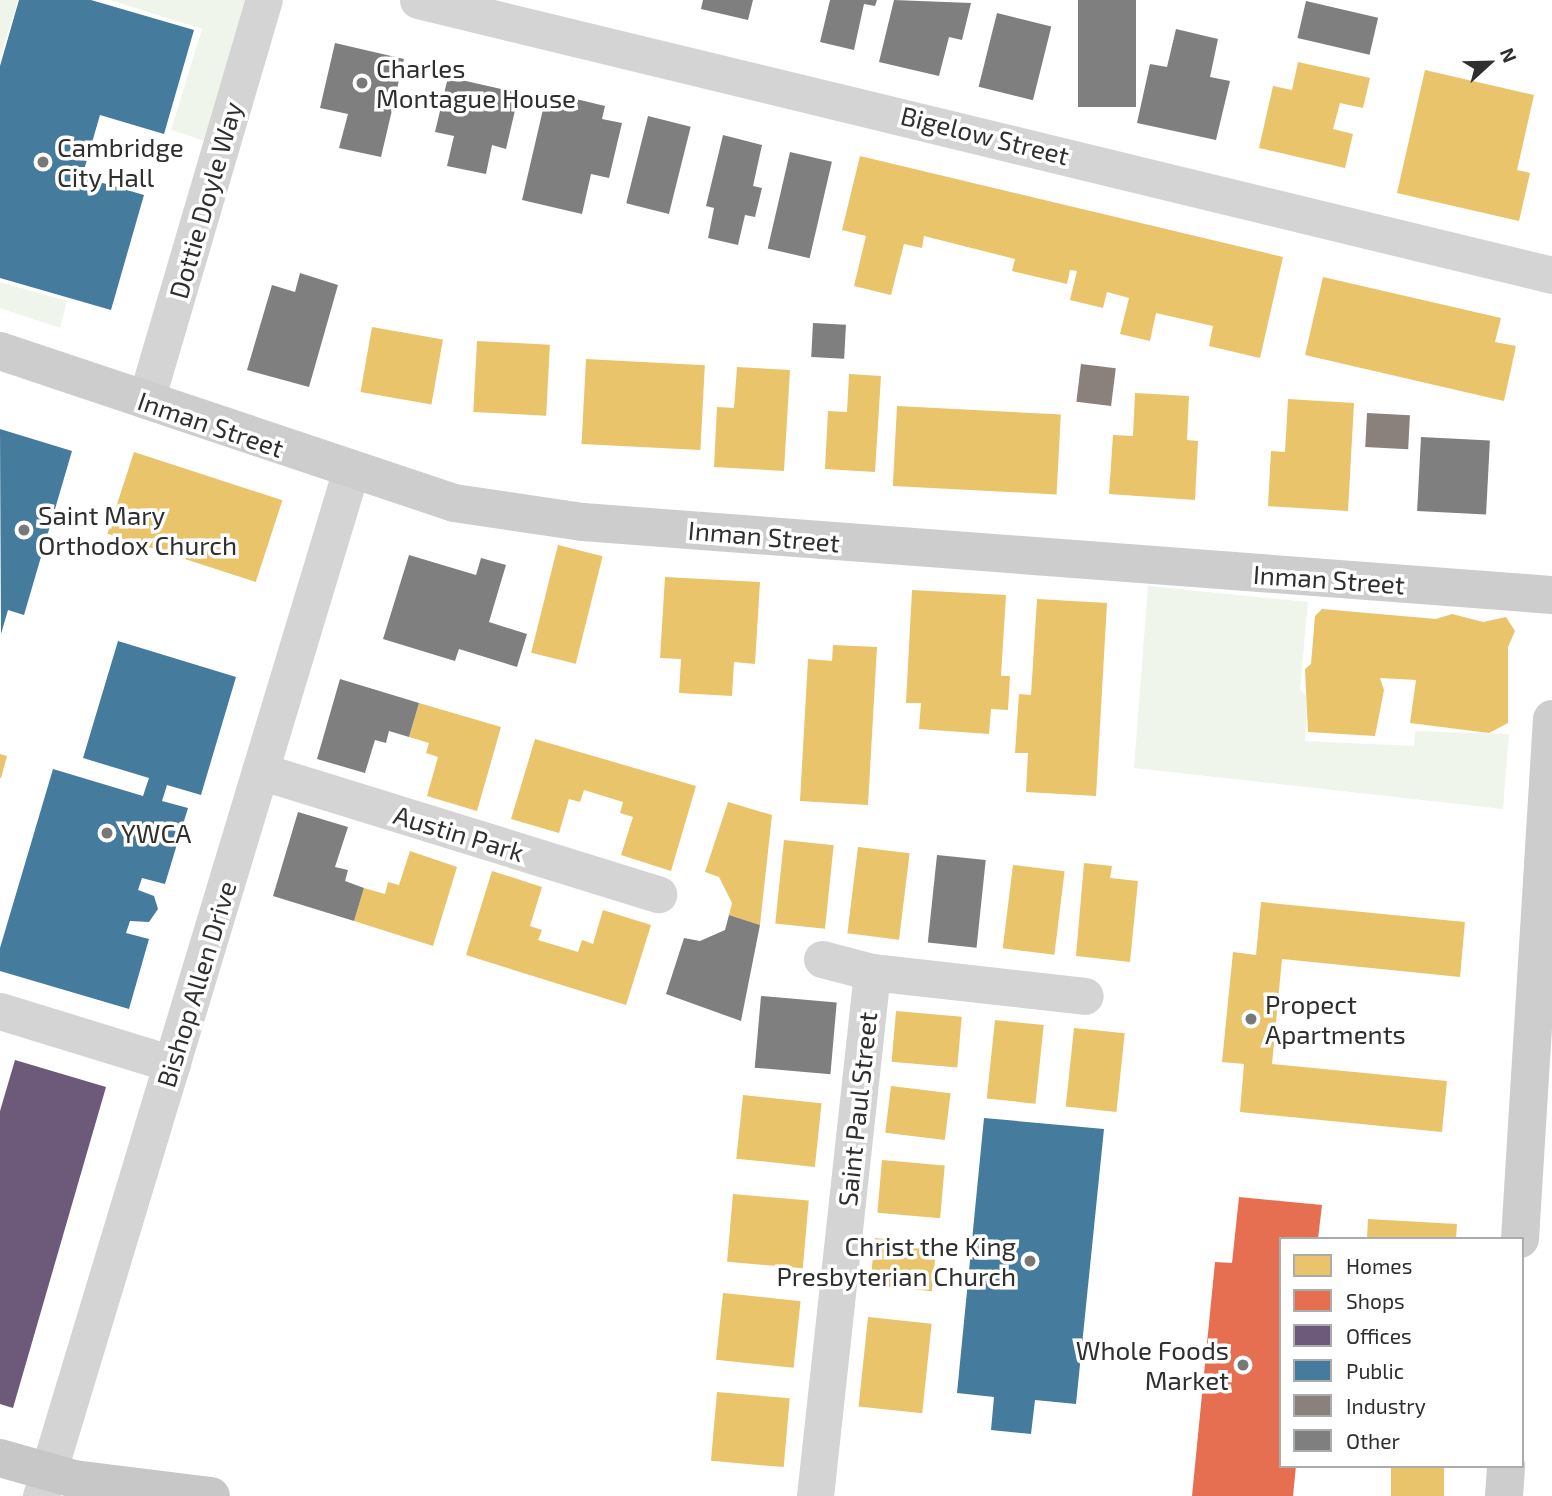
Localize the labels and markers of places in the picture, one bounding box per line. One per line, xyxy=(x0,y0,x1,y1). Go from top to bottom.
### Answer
place label: Charles Montague House xyxy=(376,52,576,114)
marker: Charles Montague House xyxy=(354,75,370,91)
place label: Cambridge City Hall xyxy=(57,131,184,192)
marker: Cambridge City Hall xyxy=(35,154,51,170)
place label: Saint Mary Orthodox Church xyxy=(38,499,237,560)
marker: Saint Mary Orthodox Church xyxy=(16,522,32,538)
place label: YWCA xyxy=(121,817,191,849)
marker: YWCA xyxy=(99,825,115,841)
place label: Propect Apartments xyxy=(1265,988,1406,1050)
marker: Propect Apartments xyxy=(1243,1011,1259,1027)
place label: Christ the King Presbyterian Church xyxy=(776,1230,1016,1292)
marker: Christ the King Presbyterian Church xyxy=(1022,1253,1038,1269)
place label: Whole Foods Market xyxy=(1076,1334,1229,1396)
marker: Whole Foods Market xyxy=(1235,1357,1251,1373)

